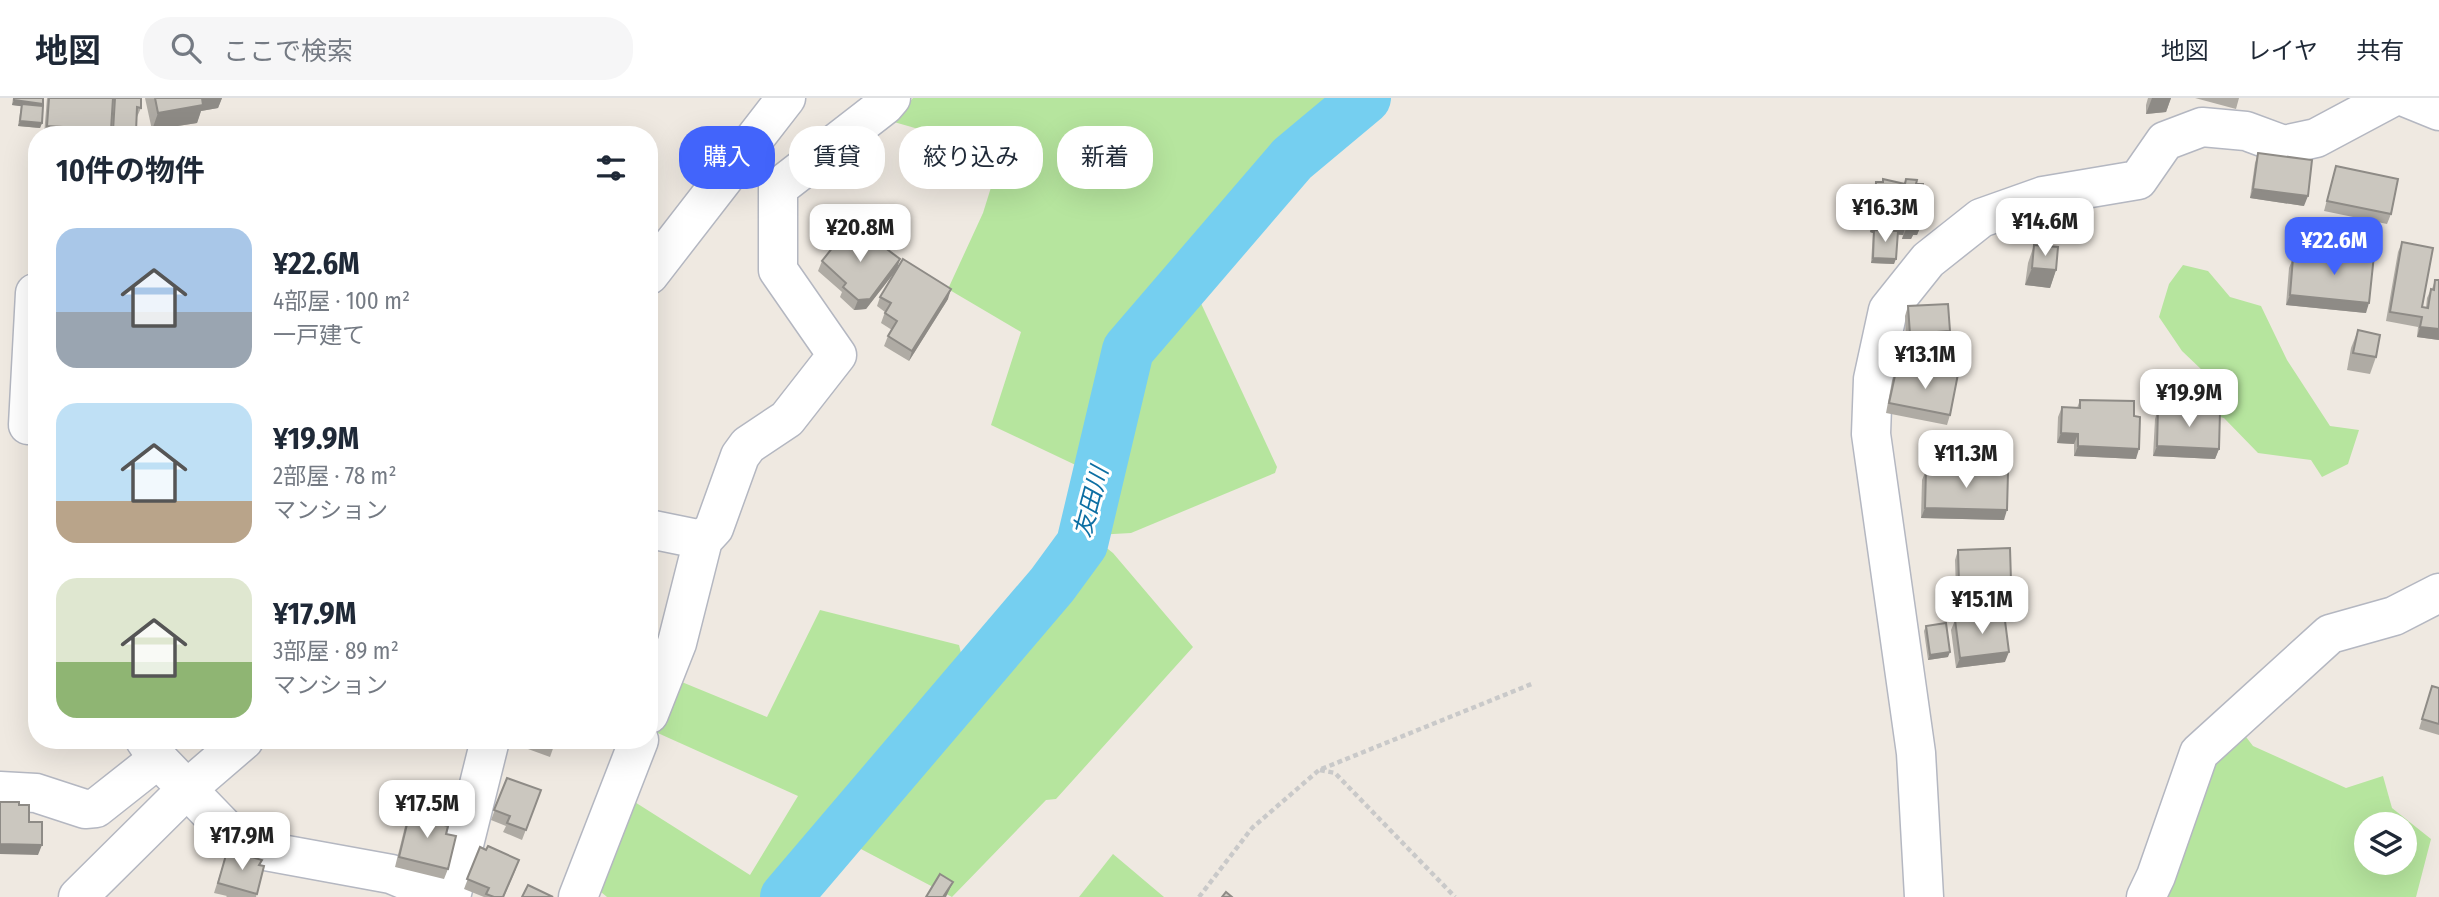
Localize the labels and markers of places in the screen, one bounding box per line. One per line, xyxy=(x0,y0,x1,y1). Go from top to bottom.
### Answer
pin: ¥16.3M xyxy=(1828,184,1942,244)
pin: ¥14.6M xyxy=(1988,198,2102,258)
pin: ¥20.8M xyxy=(803,204,917,264)
pin: ¥22.6M xyxy=(2277,218,2391,277)
pin: ¥13.1M xyxy=(1868,331,1982,391)
pin: ¥19.9M xyxy=(2132,370,2246,429)
pin: ¥11.3M xyxy=(1909,430,2023,490)
pin: ¥15.1M xyxy=(1925,576,2039,636)
pin: ¥17.5M xyxy=(370,780,484,840)
pin: ¥17.9M xyxy=(185,812,299,872)

